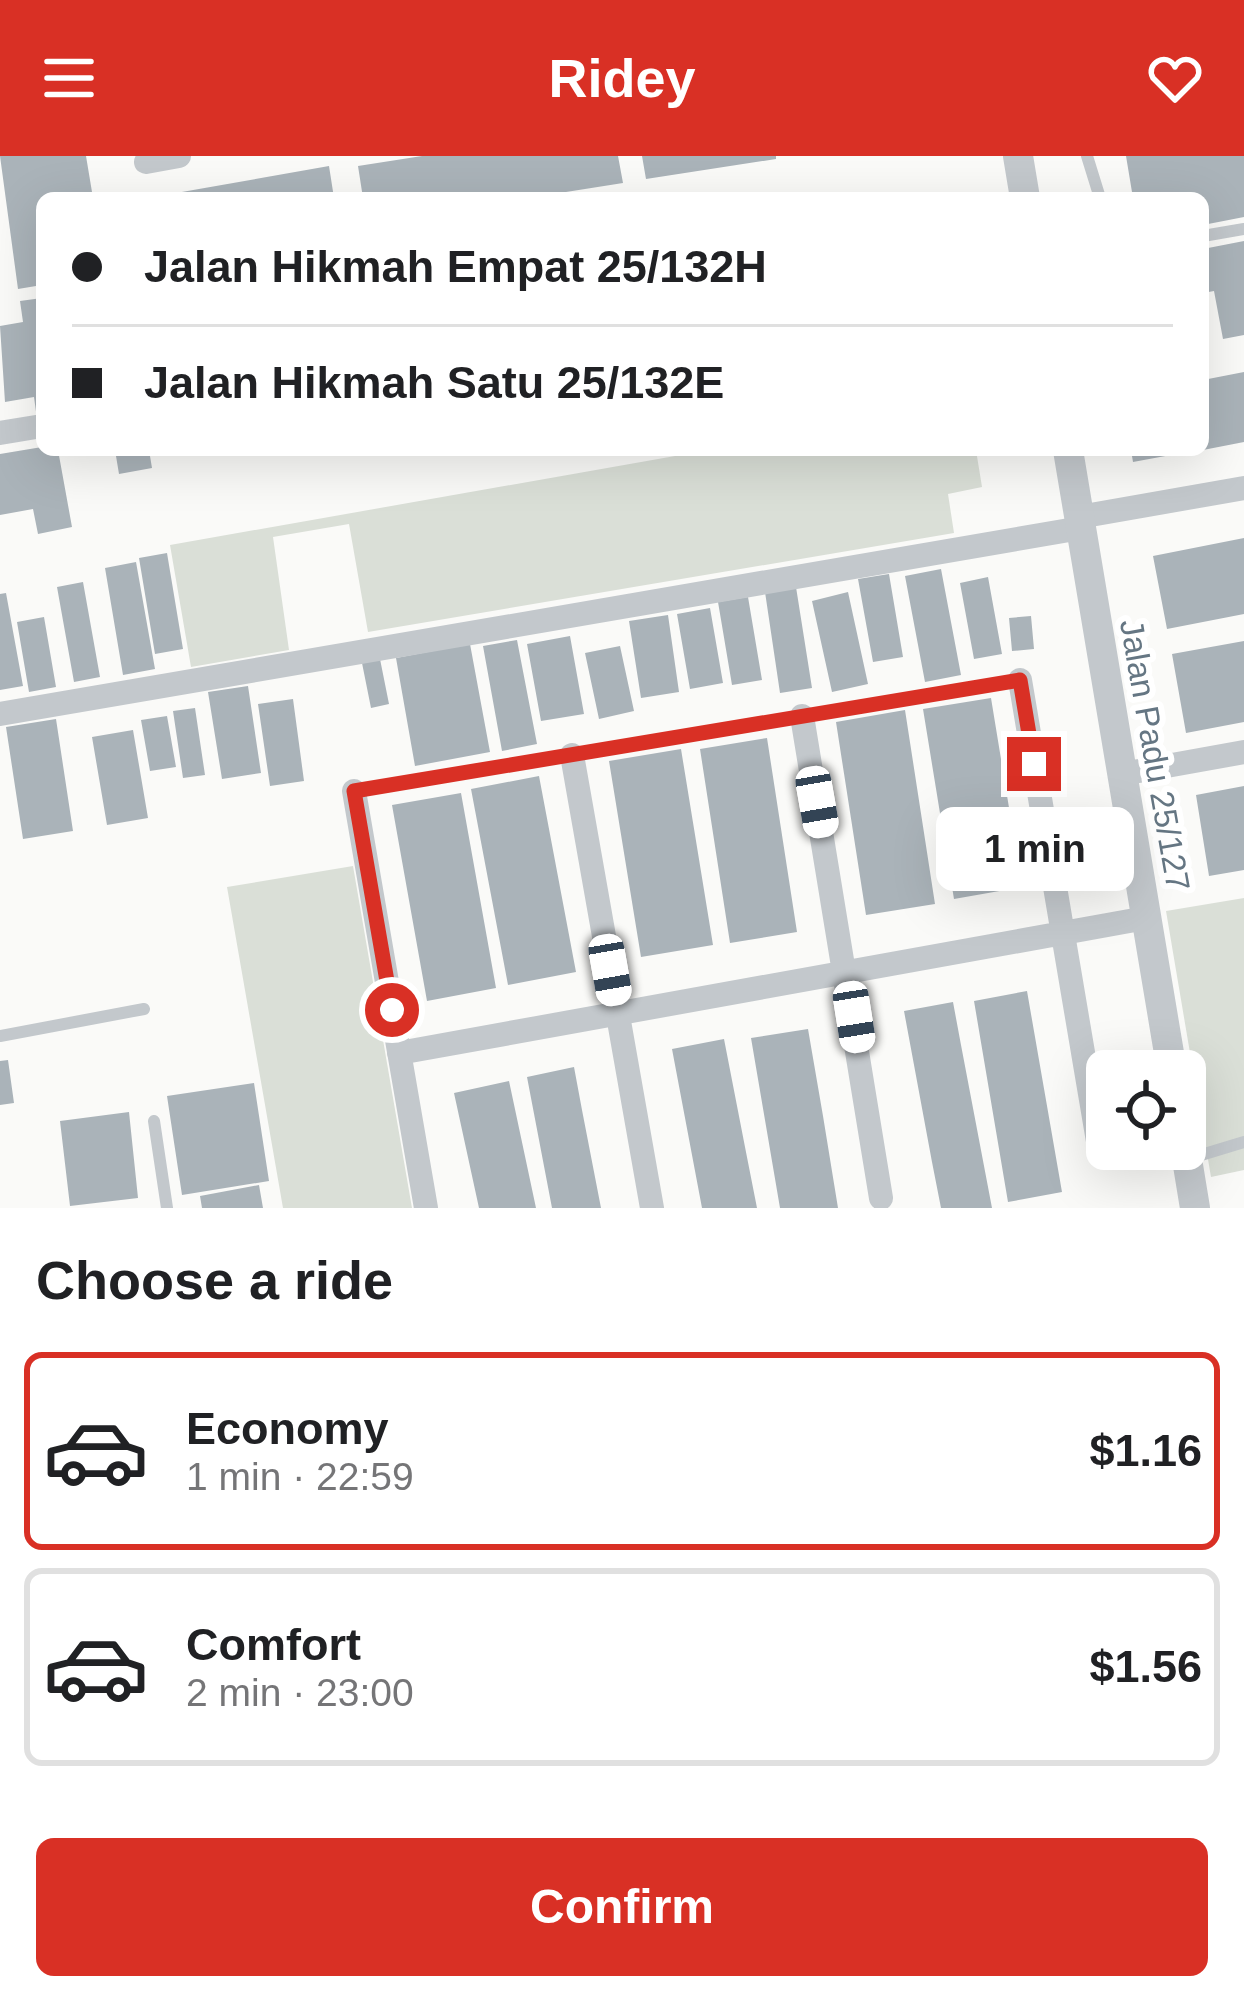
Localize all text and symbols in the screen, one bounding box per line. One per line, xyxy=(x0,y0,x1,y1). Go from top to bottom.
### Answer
icon: menu xyxy=(36,45,102,111)
icon: heart xyxy=(1142,45,1208,111)
text: Ridey xyxy=(548,48,696,108)
text: Jalan Hikmah Empat 25/132H xyxy=(144,241,767,292)
text: Jalan Hikmah Satu 25/132E xyxy=(144,357,724,408)
street label: Jalan Padu 25/127 xyxy=(1113,616,1197,894)
route end xyxy=(1007,737,1061,791)
car xyxy=(793,763,841,841)
callout: 1 min xyxy=(935,806,1133,890)
text: 1 min xyxy=(984,827,1086,870)
car xyxy=(586,931,634,1009)
car xyxy=(831,979,877,1055)
route start xyxy=(365,983,419,1037)
map controls xyxy=(1086,1050,1206,1170)
button: locate xyxy=(1086,1050,1206,1170)
text: Choose a ride xyxy=(36,1250,393,1310)
icon: car xyxy=(42,1397,150,1505)
text: Economy xyxy=(186,1403,389,1454)
text: $1.16 xyxy=(1089,1425,1202,1476)
text: 1 min · 22:59 xyxy=(186,1455,414,1498)
icon: car xyxy=(42,1613,150,1721)
text: Comfort xyxy=(186,1619,361,1670)
text: $1.56 xyxy=(1089,1641,1202,1692)
text: 2 min · 23:00 xyxy=(186,1671,414,1714)
button: Confirm xyxy=(36,1838,1208,1976)

